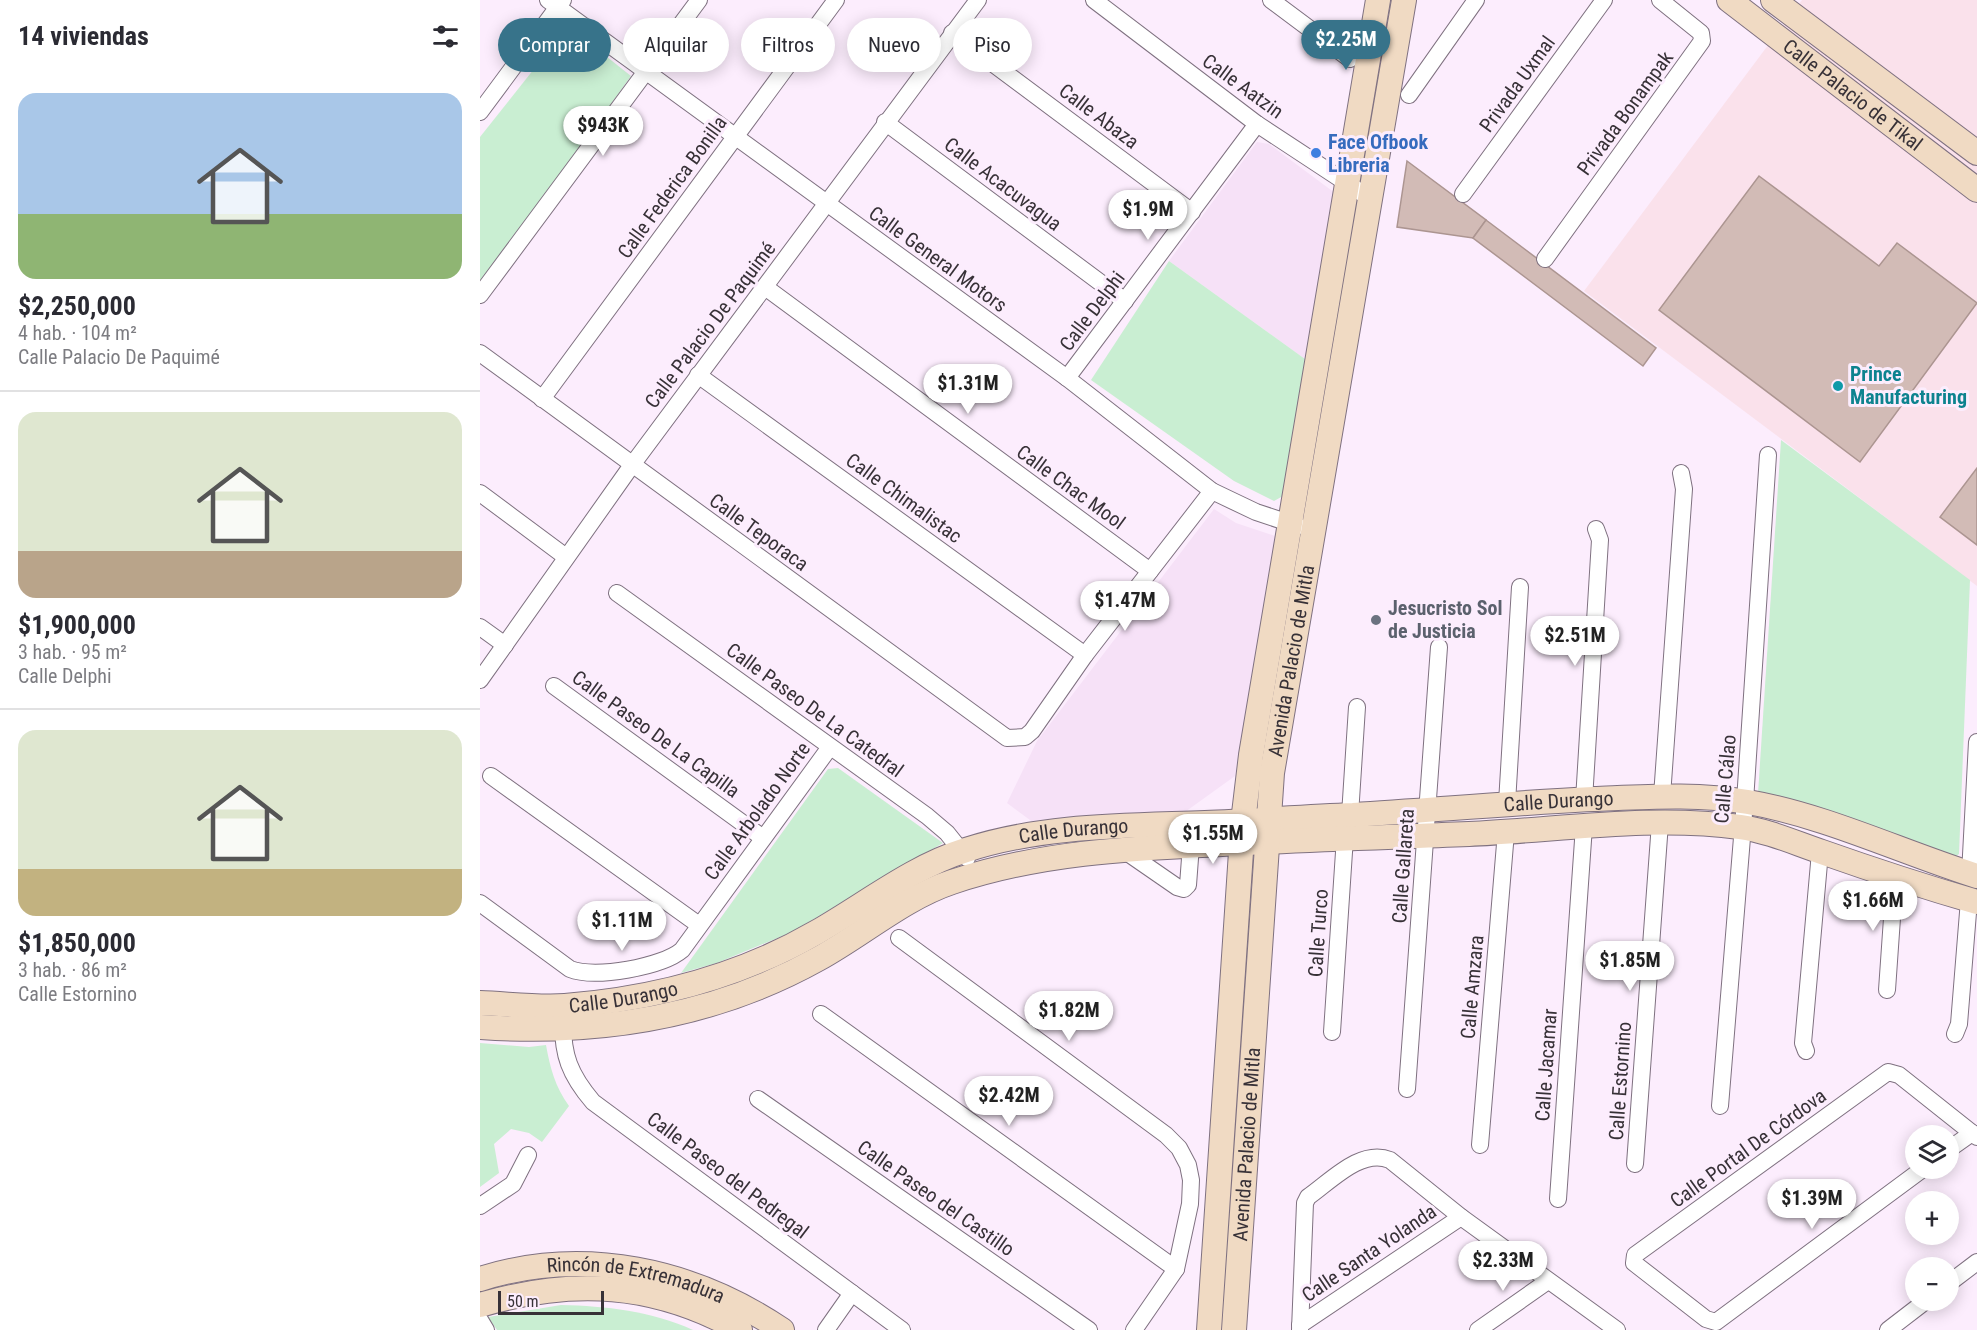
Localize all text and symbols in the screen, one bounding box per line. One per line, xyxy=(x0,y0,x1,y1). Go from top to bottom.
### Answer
chip: Comprar xyxy=(498,18,611,72)
chip: Alquilar xyxy=(623,18,729,72)
chip: Filtros xyxy=(741,18,835,72)
chip: Nuevo xyxy=(847,18,941,72)
chip: Piso xyxy=(953,18,1032,72)
icon: filters xyxy=(429,20,462,53)
pin: $2.25M xyxy=(1297,20,1395,71)
text: 14 viviendas xyxy=(18,21,149,51)
text: $2.25M xyxy=(1315,27,1377,51)
street label: Privada Uxmal xyxy=(1474,31,1560,137)
street label: Calle Palacio de Tikal xyxy=(1778,34,1927,156)
street label: Privada Bonampak xyxy=(1572,46,1678,180)
street label: Calle Aatzin xyxy=(1198,49,1288,123)
street label: Calle Abaza xyxy=(1054,78,1144,154)
pin: $943K xyxy=(561,106,645,157)
street label: Calle Federica Bonilla xyxy=(612,111,732,263)
text: $943K xyxy=(577,113,629,137)
place label: Face Ofbook Libreria xyxy=(1328,130,1428,177)
icon: home xyxy=(186,132,294,240)
street label: Calle Acacuvagua xyxy=(940,132,1066,236)
marker: Face Ofbook Libreria xyxy=(1309,146,1323,160)
pin: $1.9M xyxy=(1106,190,1190,241)
text: $1.9M xyxy=(1122,197,1174,221)
street label: Calle General Motors xyxy=(864,201,1012,317)
street label: Calle Palacio De Paquimé xyxy=(640,237,780,413)
street label: Calle Delphi xyxy=(1054,266,1130,356)
text: $2,250,000 xyxy=(18,291,136,321)
text: 4 hab. · 104 m² xyxy=(18,321,137,345)
text: Calle Palacio De Paquimé xyxy=(18,345,220,369)
place label: Prince Manufacturing xyxy=(1850,362,1967,409)
pin: $1.31M xyxy=(919,364,1017,415)
text: $1.31M xyxy=(937,371,999,395)
marker: Prince Manufacturing xyxy=(1831,379,1845,393)
street label: Calle Chac Mool xyxy=(1012,440,1130,534)
street label: Calle Chimalistac xyxy=(841,448,967,548)
icon: home xyxy=(186,451,294,559)
street label: Calle Teporaca xyxy=(705,488,813,576)
street label: Avenida Palacio de Mitla xyxy=(1263,563,1319,759)
pin: $1.47M xyxy=(1076,581,1174,632)
text: $1.47M xyxy=(1094,588,1156,612)
place label: Jesucristo Sol de Justicia xyxy=(1388,596,1502,643)
text: $1,900,000 xyxy=(18,610,136,640)
marker: Jesucristo Sol de Justicia xyxy=(1369,613,1383,627)
pin: $2.51M xyxy=(1526,616,1624,667)
text: $2.51M xyxy=(1544,623,1606,647)
street label: Calle Paseo De La Catedral xyxy=(722,638,908,782)
text: 3 hab. · 95 m² xyxy=(18,640,127,664)
text: Calle Delphi xyxy=(18,664,112,688)
street label: Calle Paseo De La Capilla xyxy=(568,665,744,803)
street label: Calle Cálao xyxy=(1709,734,1741,824)
street label: Calle Arbolado Norte xyxy=(699,737,815,885)
icon: home xyxy=(186,769,294,877)
street label: Calle Durango xyxy=(1503,786,1614,816)
street label: Calle Gallareta xyxy=(1387,808,1419,924)
street label: Calle Durango xyxy=(1017,814,1129,848)
pin: $1.55M xyxy=(1164,814,1262,865)
text: $1.55M xyxy=(1182,821,1244,845)
pin: $1.66M xyxy=(1824,881,1922,932)
street label: Calle Turco xyxy=(1303,888,1333,978)
text: $1.66M xyxy=(1842,888,1904,912)
pin: $1.11M xyxy=(573,901,671,952)
text: $1.11M xyxy=(591,908,653,932)
text: $1,850,000 xyxy=(18,928,136,958)
street label: Calle Amzara xyxy=(1456,934,1488,1040)
pin: $1.85M xyxy=(1581,941,1679,992)
text: $1.85M xyxy=(1599,948,1661,972)
text: 3 hab. · 86 m² xyxy=(18,958,127,982)
street label: Calle Durango xyxy=(568,976,680,1018)
text: Calle Estornino xyxy=(18,982,137,1006)
pin: $1.82M xyxy=(1020,991,1118,1042)
text: $1.82M xyxy=(1038,998,1100,1022)
street label: Calle Jacamar xyxy=(1530,1008,1562,1122)
street label: Calle Estornino xyxy=(1604,1021,1636,1141)
street label: Avenida Palacio de Mitla xyxy=(1228,1047,1265,1242)
pin: $2.42M xyxy=(960,1076,1058,1127)
text: $2.42M xyxy=(978,1083,1040,1107)
street label: Calle Portal De Córdova xyxy=(1665,1083,1831,1213)
street label: Calle Paseo del Pedregal xyxy=(643,1106,813,1244)
map controls xyxy=(1905,1125,1959,1311)
button: layers xyxy=(1905,1125,1959,1179)
street label: Calle Paseo del Castillo xyxy=(853,1135,1019,1261)
pin: $1.39M xyxy=(1763,1179,1861,1230)
text: $1.39M xyxy=(1781,1186,1843,1210)
button: + xyxy=(1905,1191,1959,1245)
street label: Calle Santa Yolanda xyxy=(1297,1199,1441,1307)
pin: $2.33M xyxy=(1454,1241,1552,1292)
text: $2.33M xyxy=(1472,1248,1534,1272)
street label: Rincón de Extremadura xyxy=(546,1252,728,1308)
button: − xyxy=(1905,1257,1959,1311)
scale bar xyxy=(498,1288,604,1316)
text: 50 m xyxy=(507,1292,539,1311)

